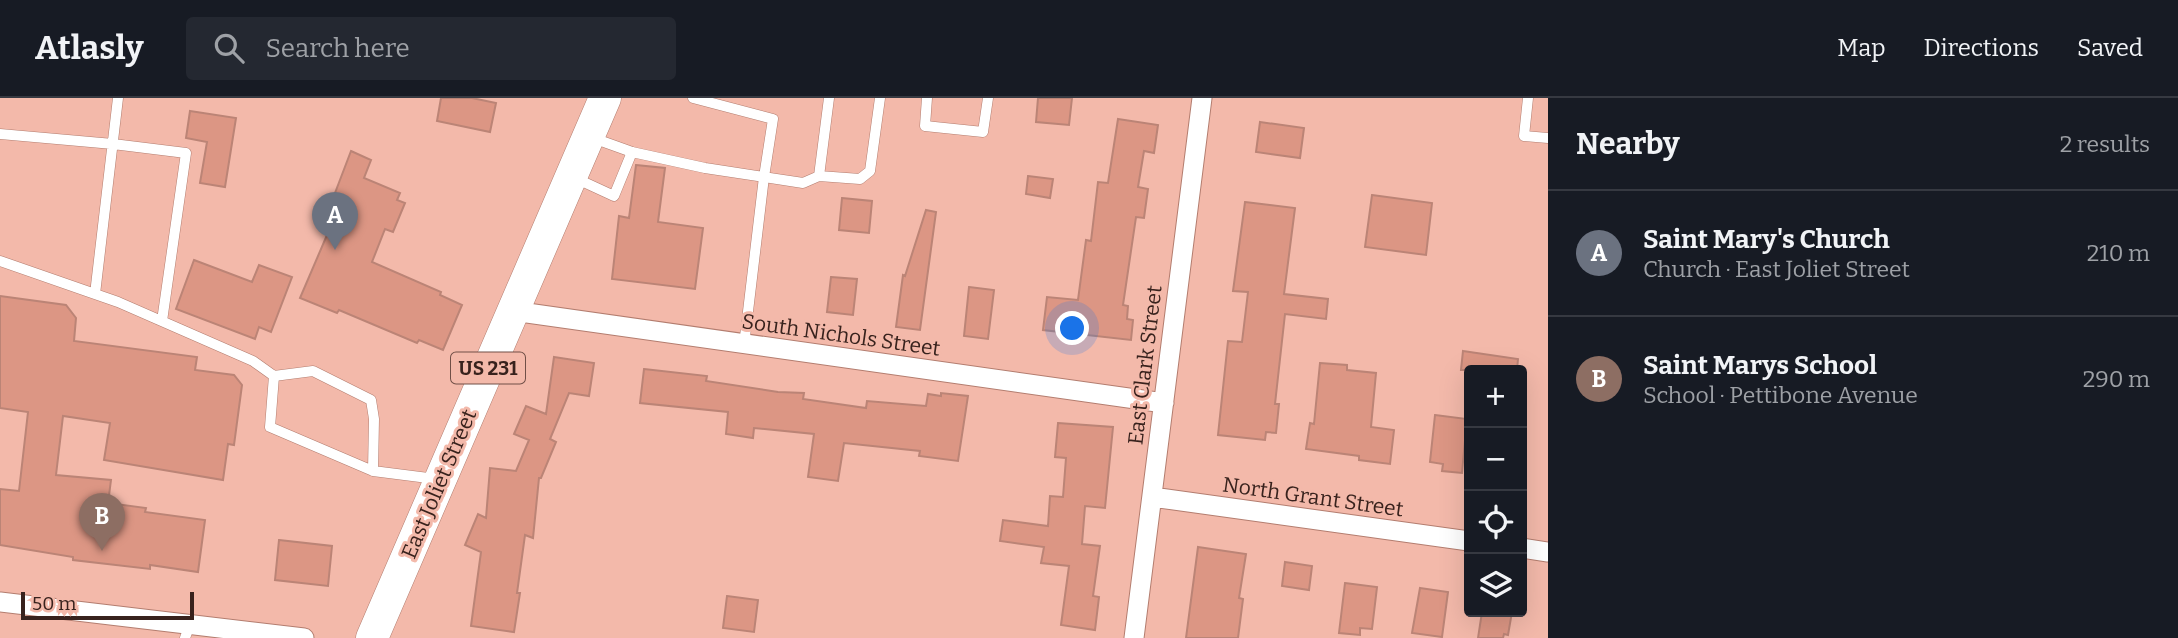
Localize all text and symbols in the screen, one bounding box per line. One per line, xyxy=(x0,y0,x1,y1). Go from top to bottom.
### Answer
search box xyxy=(186,17,676,80)
text: Atlasly xyxy=(35,28,144,68)
icon: search xyxy=(210,29,248,67)
text: Search here xyxy=(266,33,410,64)
text: Map xyxy=(1837,34,1886,62)
text: Directions xyxy=(1924,34,2039,62)
text: Saved xyxy=(2077,34,2143,62)
text: Nearby xyxy=(1576,126,1680,162)
text: 2 results xyxy=(2060,130,2150,158)
pin: A xyxy=(312,192,358,250)
text: Saint Mary's Church xyxy=(1643,224,1890,255)
text: A xyxy=(1591,239,1607,267)
text: 210 m xyxy=(2087,239,2150,267)
text: Church · East Joliet Street xyxy=(1643,255,1910,283)
street label: East Clark Street xyxy=(1122,283,1168,446)
street label: South Nichols Street xyxy=(740,308,942,362)
your location xyxy=(1055,311,1089,345)
text: Saint Marys School xyxy=(1643,350,1877,381)
road number: US 231 xyxy=(451,352,525,384)
map controls xyxy=(1464,365,1527,617)
button: + xyxy=(1464,365,1527,428)
text: B xyxy=(1592,365,1606,393)
text: 290 m xyxy=(2083,365,2150,393)
text: School · Pettibone Avenue xyxy=(1643,381,1918,409)
street label: East Joliet Street xyxy=(396,405,482,563)
button: − xyxy=(1464,428,1527,491)
street label: North Grant Street xyxy=(1221,471,1405,523)
button: locate xyxy=(1464,491,1527,554)
pin: B xyxy=(79,493,125,551)
button: layers xyxy=(1464,554,1527,617)
scale bar xyxy=(21,589,194,621)
text: 50 m xyxy=(32,592,76,615)

